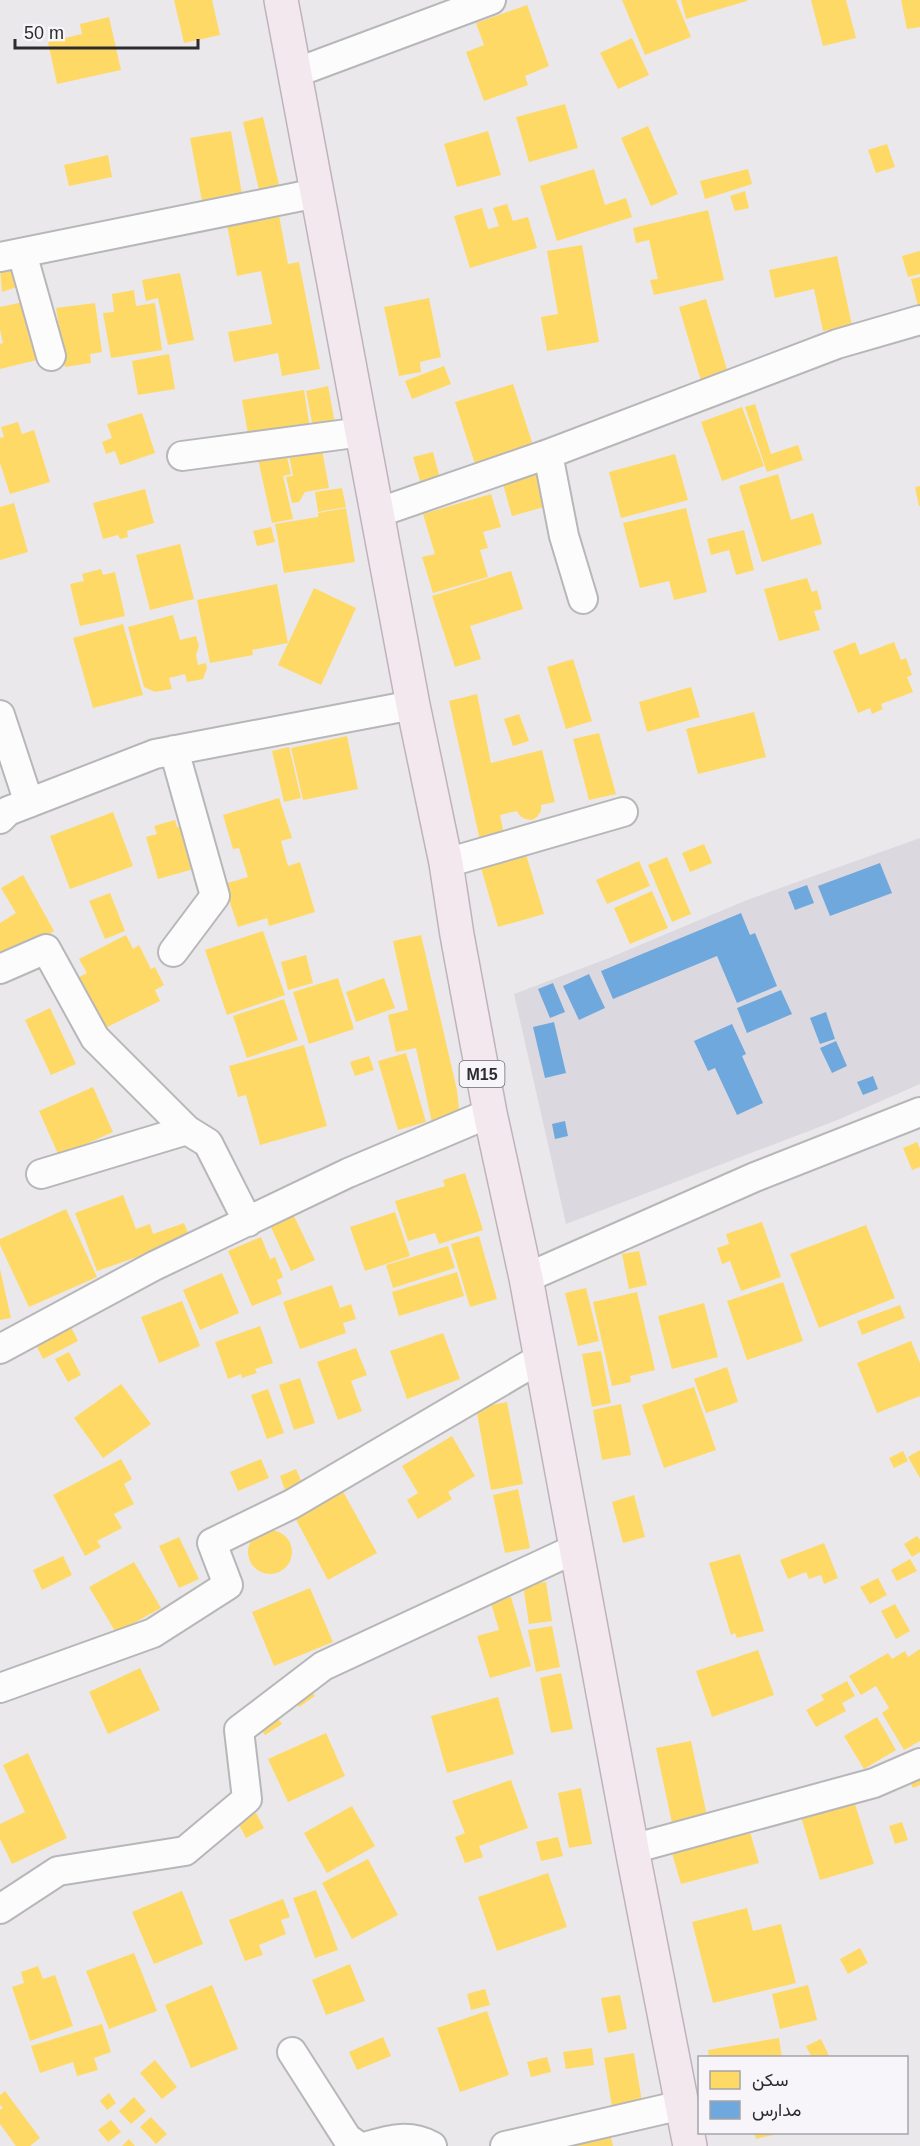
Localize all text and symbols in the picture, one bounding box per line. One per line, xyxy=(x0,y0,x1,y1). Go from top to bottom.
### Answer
scale bar xyxy=(15,12,198,50)
text: 50 m xyxy=(24,23,64,43)
road number: M15 xyxy=(460,1061,504,1087)
legend xyxy=(698,2056,908,2134)
text: سكن xyxy=(752,2070,788,2091)
text: مدارس xyxy=(752,2100,801,2121)

